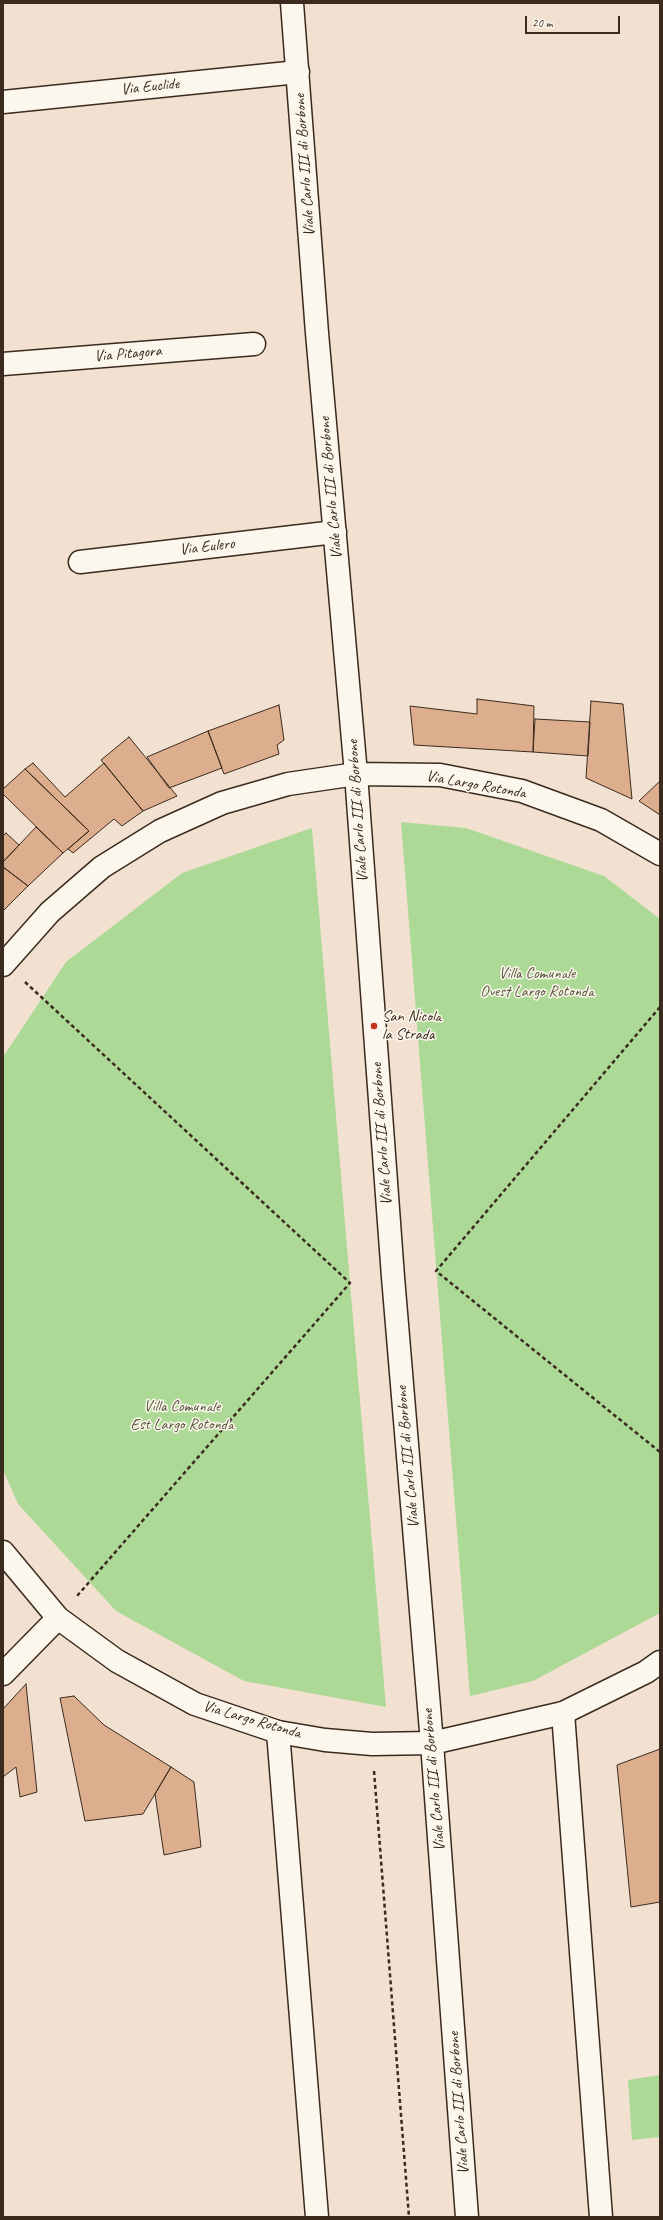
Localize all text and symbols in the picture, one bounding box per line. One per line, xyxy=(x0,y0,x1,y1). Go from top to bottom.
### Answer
scale bar xyxy=(527,8,622,34)
text: 20 m xyxy=(532,15,552,31)
street label: Via Euclide xyxy=(120,74,180,100)
street label: Viale Carlo III di Borbone xyxy=(290,93,320,237)
street label: Via Pitagora xyxy=(94,341,162,367)
street label: Viale Carlo III di Borbone xyxy=(315,416,347,560)
street label: Via Eulero xyxy=(179,534,235,560)
street label: Viale Carlo III di Borbone xyxy=(343,739,373,883)
street label: Via Largo Rotonda xyxy=(425,767,527,803)
park label: Villa Comunale Ovest Largo Rotonda xyxy=(480,964,594,1002)
place label: San Nicola la Strada xyxy=(382,1007,441,1045)
marker: San Nicola la Strada xyxy=(369,1021,379,1031)
street label: Viale Carlo III di Borbone xyxy=(367,1062,397,1206)
street label: Viale Carlo III di Borbone xyxy=(392,1385,424,1529)
park label: Villa Comunale Est Largo Rotonda xyxy=(131,1397,233,1435)
street label: Via Largo Rotonda xyxy=(201,1697,303,1743)
street label: Viale Carlo III di Borbone xyxy=(418,1708,450,1852)
street label: Viale Carlo III di Borbone xyxy=(444,2031,474,2175)

